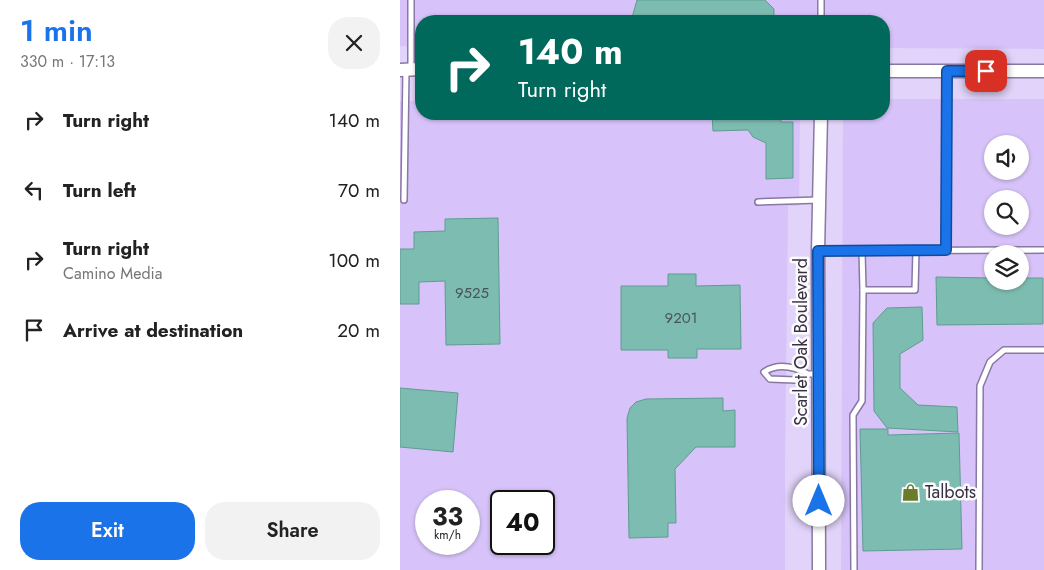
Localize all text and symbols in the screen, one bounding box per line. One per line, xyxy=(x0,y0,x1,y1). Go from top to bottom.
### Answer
text: 1 min xyxy=(20,9,93,52)
button: close xyxy=(328,17,380,69)
text: 140 m xyxy=(518,27,623,77)
icon: right xyxy=(435,35,500,100)
text: 330 m · 17:13 xyxy=(20,50,115,73)
pin xyxy=(965,50,1007,92)
icon: arrive xyxy=(972,57,1000,85)
text: Turn right xyxy=(518,73,606,105)
icon: right xyxy=(20,106,48,134)
text: Turn right xyxy=(63,107,149,134)
text: 140 m xyxy=(328,107,380,134)
map controls xyxy=(984,135,1029,290)
button: sound xyxy=(984,135,1029,180)
icon: left xyxy=(20,176,48,204)
text: Turn left xyxy=(63,177,136,204)
text: 70 m xyxy=(338,177,380,204)
button: search xyxy=(984,190,1029,235)
text: Turn right xyxy=(63,235,149,262)
button: layers xyxy=(984,245,1029,290)
icon: right xyxy=(20,246,48,274)
text: 100 m xyxy=(328,247,380,274)
street label: Scarlet Oak Boulevard xyxy=(788,258,814,426)
text: Camino Media xyxy=(63,262,162,285)
house number: 9525 xyxy=(455,282,489,304)
house number: 9201 xyxy=(665,307,697,329)
icon: arrive xyxy=(20,316,48,344)
text: Arrive at destination xyxy=(63,317,243,344)
text: 20 m xyxy=(337,317,380,344)
position arrow xyxy=(792,474,844,526)
place label: Talbots xyxy=(925,479,976,505)
shop icon: Talbots xyxy=(901,482,921,502)
speed limit sign: 40 xyxy=(490,490,555,555)
text: 33 xyxy=(432,498,463,534)
button: Exit xyxy=(20,502,195,560)
button: Share xyxy=(205,502,380,560)
text: km/h xyxy=(434,526,461,544)

